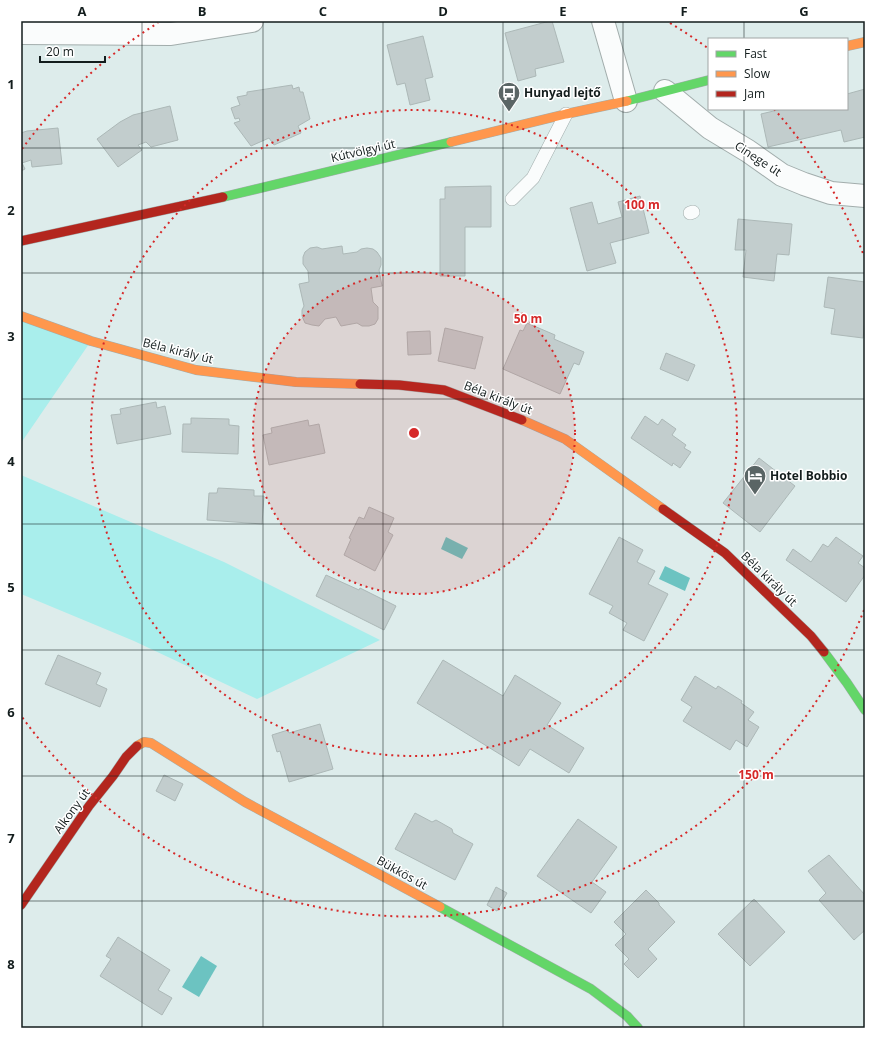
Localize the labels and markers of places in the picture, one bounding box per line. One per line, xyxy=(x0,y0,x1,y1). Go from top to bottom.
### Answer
bus stop icon: Hunyad lejtő xyxy=(496,80,522,113)
place label: Hunyad lejtő xyxy=(524,84,601,101)
centre of rings xyxy=(407,426,421,440)
hotel icon: Hotel Bobbio xyxy=(742,463,768,496)
place label: Hotel Bobbio xyxy=(770,467,847,484)

